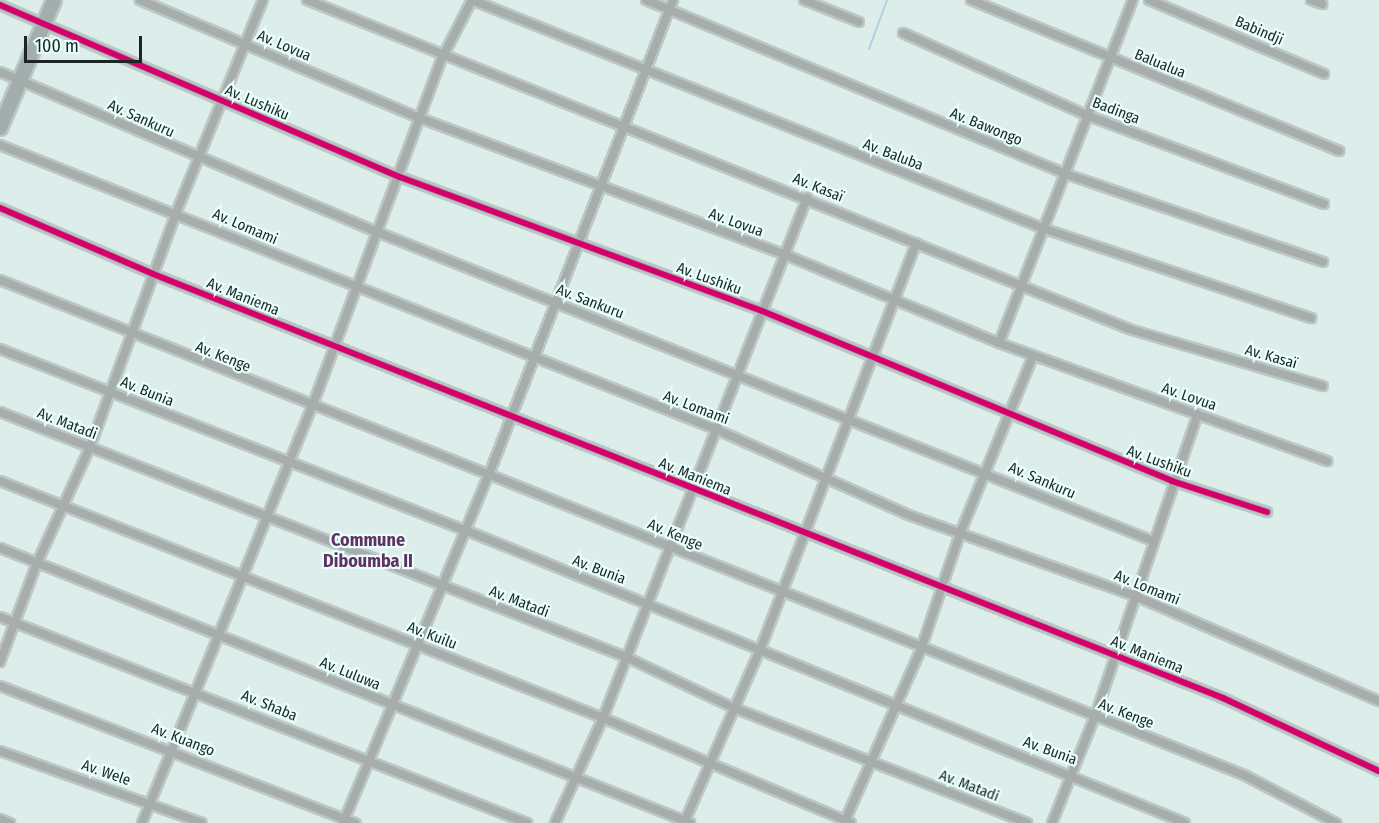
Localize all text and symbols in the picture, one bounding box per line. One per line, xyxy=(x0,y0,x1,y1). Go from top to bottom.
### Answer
street label: Babindji xyxy=(1232,13,1286,49)
scale bar xyxy=(27,24,146,62)
street label: Av. Lovua xyxy=(254,27,314,65)
text: 100 m xyxy=(35,35,79,57)
street label: Balualua xyxy=(1132,46,1188,82)
street label: Av. Lushiku xyxy=(222,81,292,125)
street label: Badinga xyxy=(1090,94,1142,128)
street label: Av. Sankuru xyxy=(105,96,177,142)
street label: Av. Bawongo xyxy=(947,104,1025,150)
street label: Av. Baluba xyxy=(860,135,926,175)
street label: Av. Kasaï xyxy=(790,170,846,206)
street label: Av. Lomami xyxy=(210,205,280,249)
street label: Av. Lovua xyxy=(706,205,766,241)
street label: Av. Lushiku xyxy=(674,259,744,299)
street label: Av. Maniema xyxy=(204,274,282,320)
street label: Av. Sankuru xyxy=(554,281,626,323)
street label: Av. Kenge xyxy=(193,338,253,376)
street label: Av. Kasaï xyxy=(1243,341,1299,373)
street label: Av. Bunia xyxy=(118,373,176,411)
street label: Av. Lovua xyxy=(1159,379,1219,415)
street label: Av. Lomami xyxy=(661,387,731,429)
street label: Av. Matadi xyxy=(35,404,99,444)
street label: Av. Lushiku xyxy=(1124,442,1194,482)
street label: Av. Maniema xyxy=(656,454,734,500)
street label: Av. Sankuru xyxy=(1006,459,1078,503)
street label: Av. Kenge xyxy=(645,515,705,555)
district label: Commune Diboumba II xyxy=(323,530,413,572)
street label: Av. Bunia xyxy=(570,552,628,588)
street label: Av. Lomami xyxy=(1112,567,1182,609)
street label: Av. Matadi xyxy=(487,582,551,622)
street label: Av. Kuilu xyxy=(405,618,459,654)
street label: Av. Maniema xyxy=(1108,632,1186,678)
street label: Av. Luluwa xyxy=(317,654,383,694)
street label: Av. Shaba xyxy=(238,687,300,725)
street label: Av. Kenge xyxy=(1096,695,1156,733)
street label: Av. Kuango xyxy=(149,720,217,760)
street label: Av. Bunia xyxy=(1021,733,1079,769)
street label: Av. Wele xyxy=(79,756,133,790)
street label: Av. Matadi xyxy=(937,766,1001,806)

